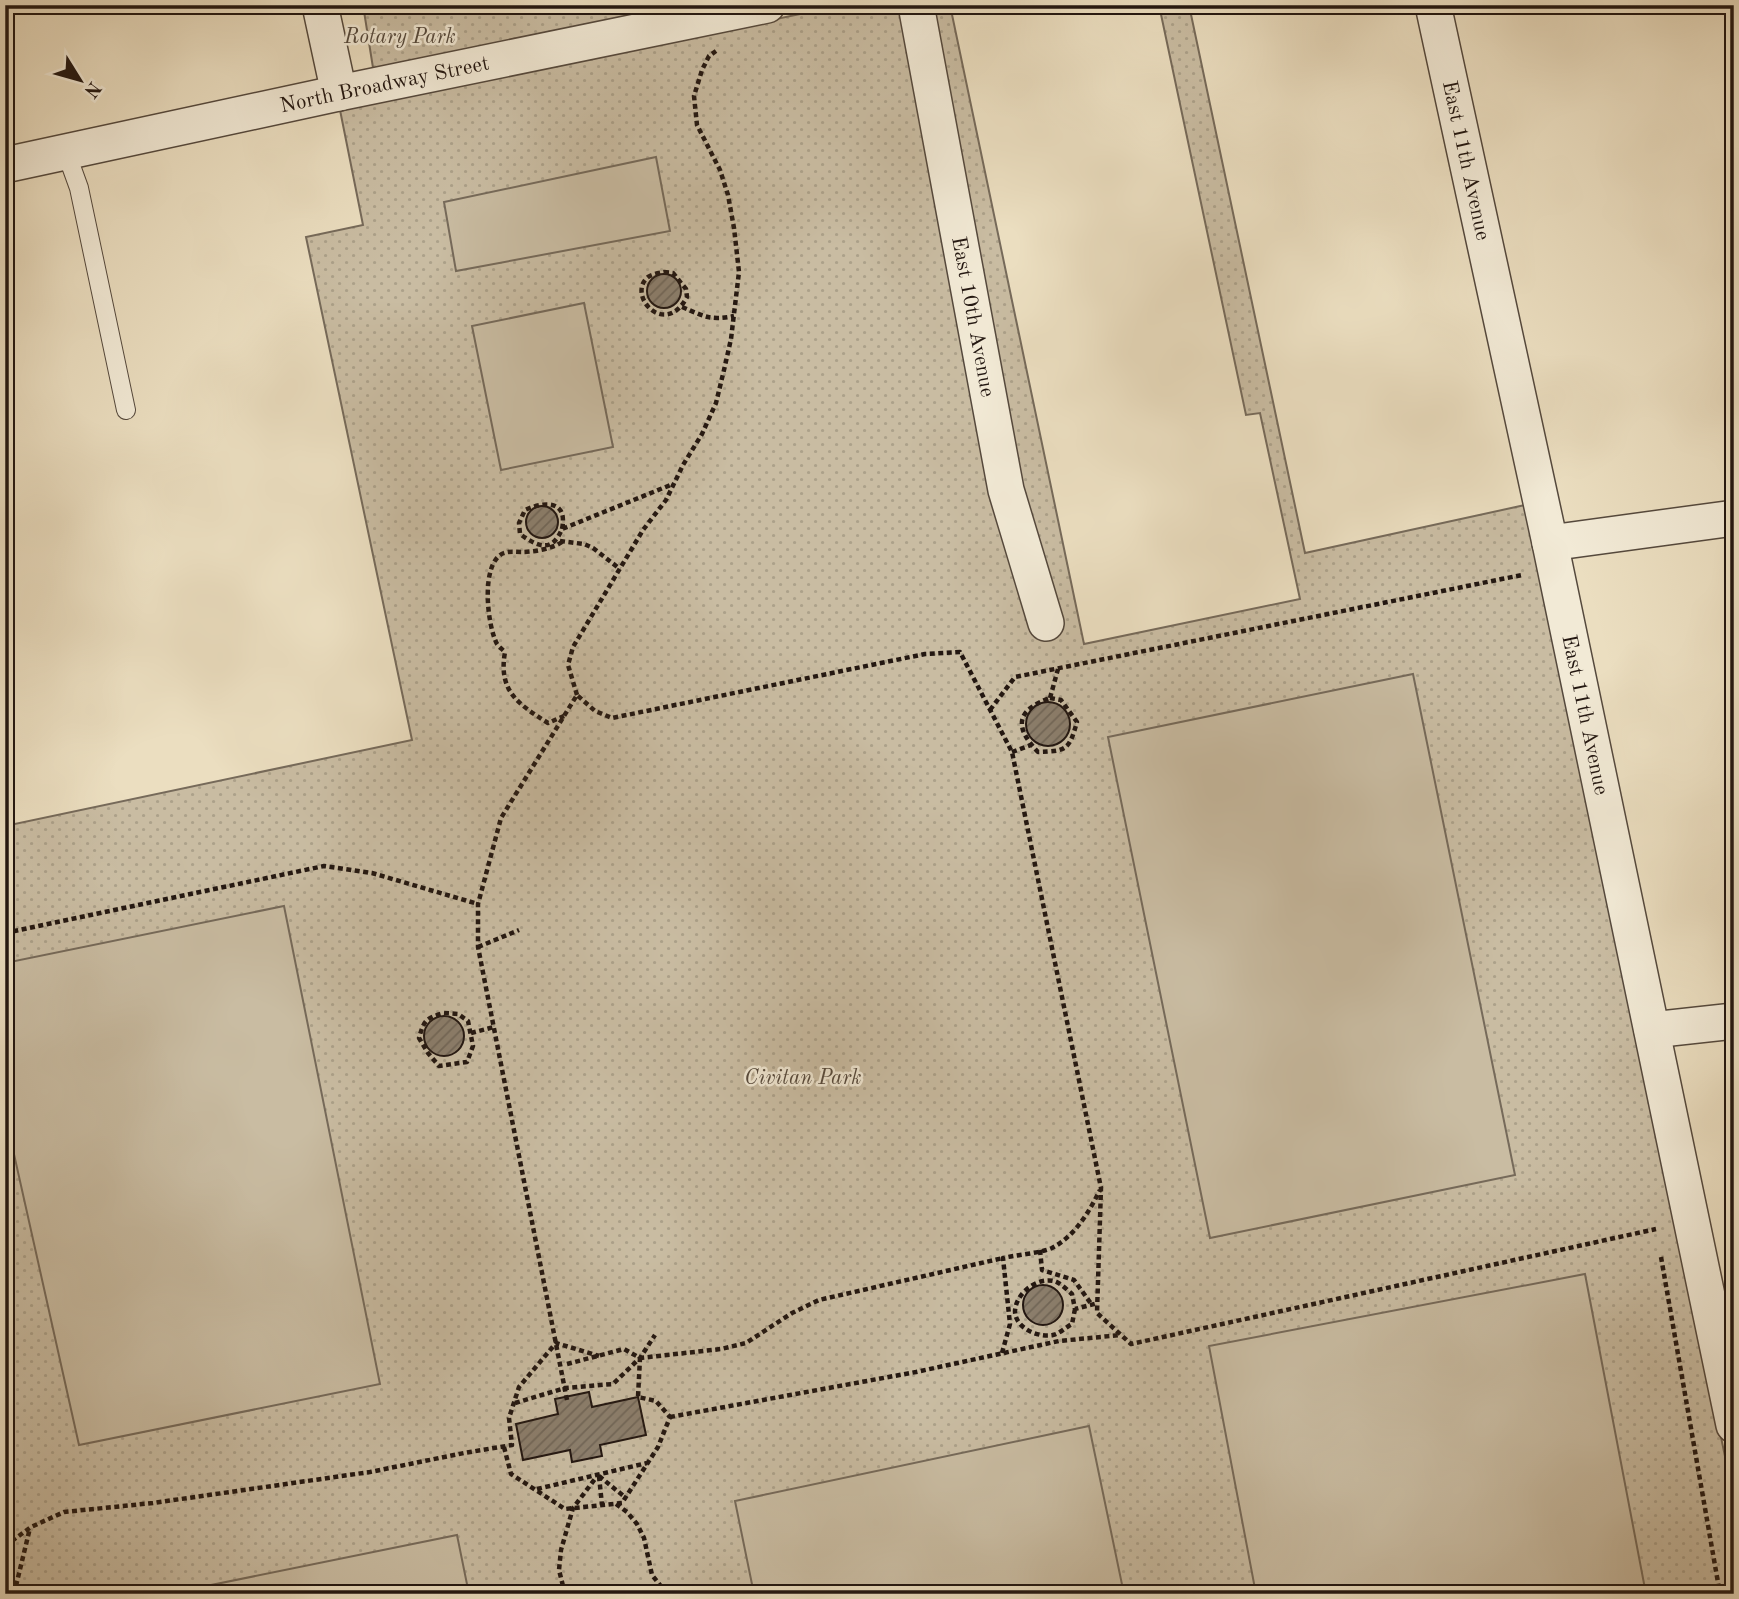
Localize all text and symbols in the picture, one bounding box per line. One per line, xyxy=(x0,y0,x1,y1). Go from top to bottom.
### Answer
park label: Rotary Park xyxy=(343,27,456,48)
north arrow xyxy=(46,46,116,116)
street label: North Broadway Street xyxy=(278,53,491,117)
text: N xyxy=(79,77,104,101)
street label: East 11th Avenue xyxy=(1438,79,1493,243)
street label: East 10th Avenue xyxy=(947,235,998,399)
street label: East 11th Avenue xyxy=(1557,633,1611,797)
park label: Civitan Park xyxy=(744,1068,862,1089)

